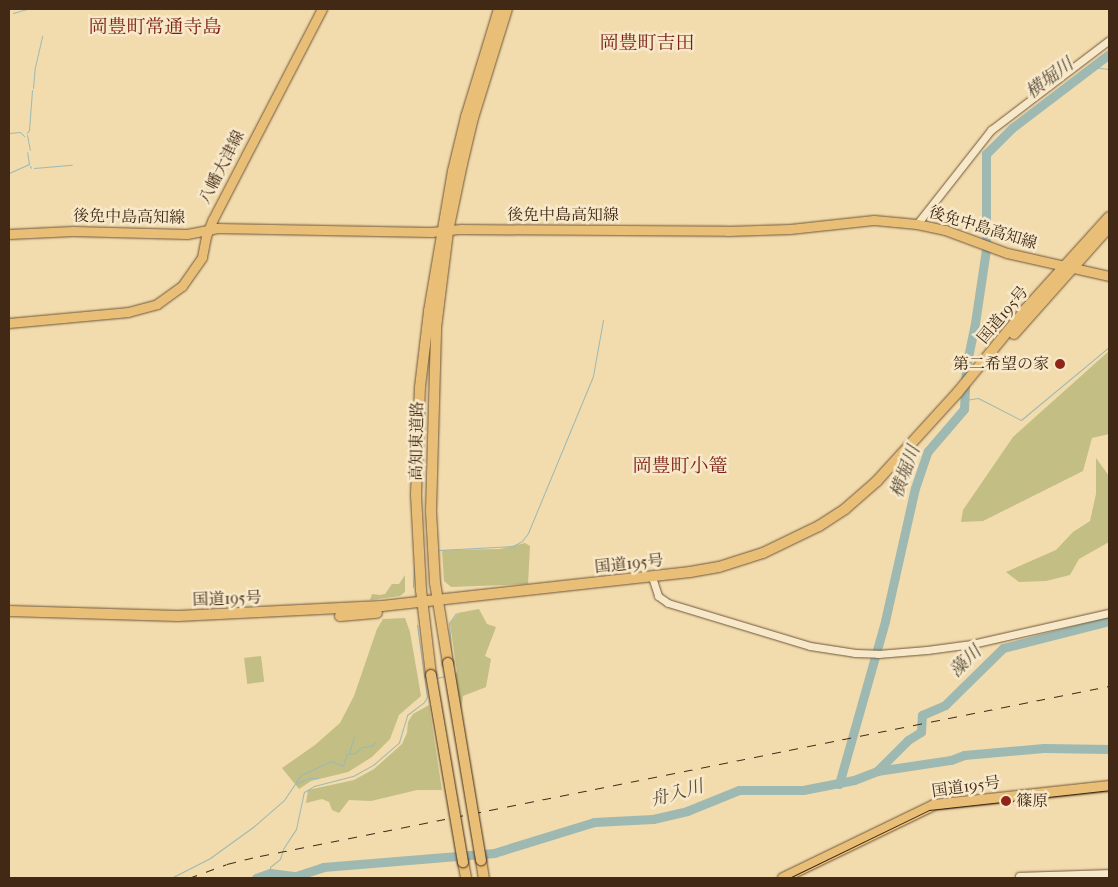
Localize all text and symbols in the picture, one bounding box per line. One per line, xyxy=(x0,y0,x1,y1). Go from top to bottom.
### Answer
district label: 岡豊町常通寺島 xyxy=(89,17,221,39)
district label: 岡豊町吉田 xyxy=(600,33,694,55)
water label: 横堀川 xyxy=(1022,54,1078,104)
street label: 八幡大津線 xyxy=(195,127,249,207)
street label: 後免中島高知線 xyxy=(927,202,1039,254)
street label: 後免中島高知線 xyxy=(507,205,619,225)
street label: 後免中島高知線 xyxy=(73,206,185,228)
street label: 国道195号 xyxy=(973,282,1033,348)
place label: 第二希望の家 xyxy=(953,354,1049,374)
marker: 第二希望の家 xyxy=(1053,357,1067,371)
street label: 高知東道路 xyxy=(407,401,427,481)
water label: 横堀川 xyxy=(887,443,925,501)
district label: 岡豊町小篭 xyxy=(633,456,727,478)
street label: 国道195号 xyxy=(594,551,664,577)
street label: 国道195号 xyxy=(192,588,262,610)
water label: 藻川 xyxy=(946,642,986,682)
street label: 国道195号 xyxy=(930,773,1002,801)
water label: 舟入川 xyxy=(648,776,706,812)
place label: 篠原 xyxy=(1016,791,1048,811)
marker: 篠原 xyxy=(1000,795,1012,807)

